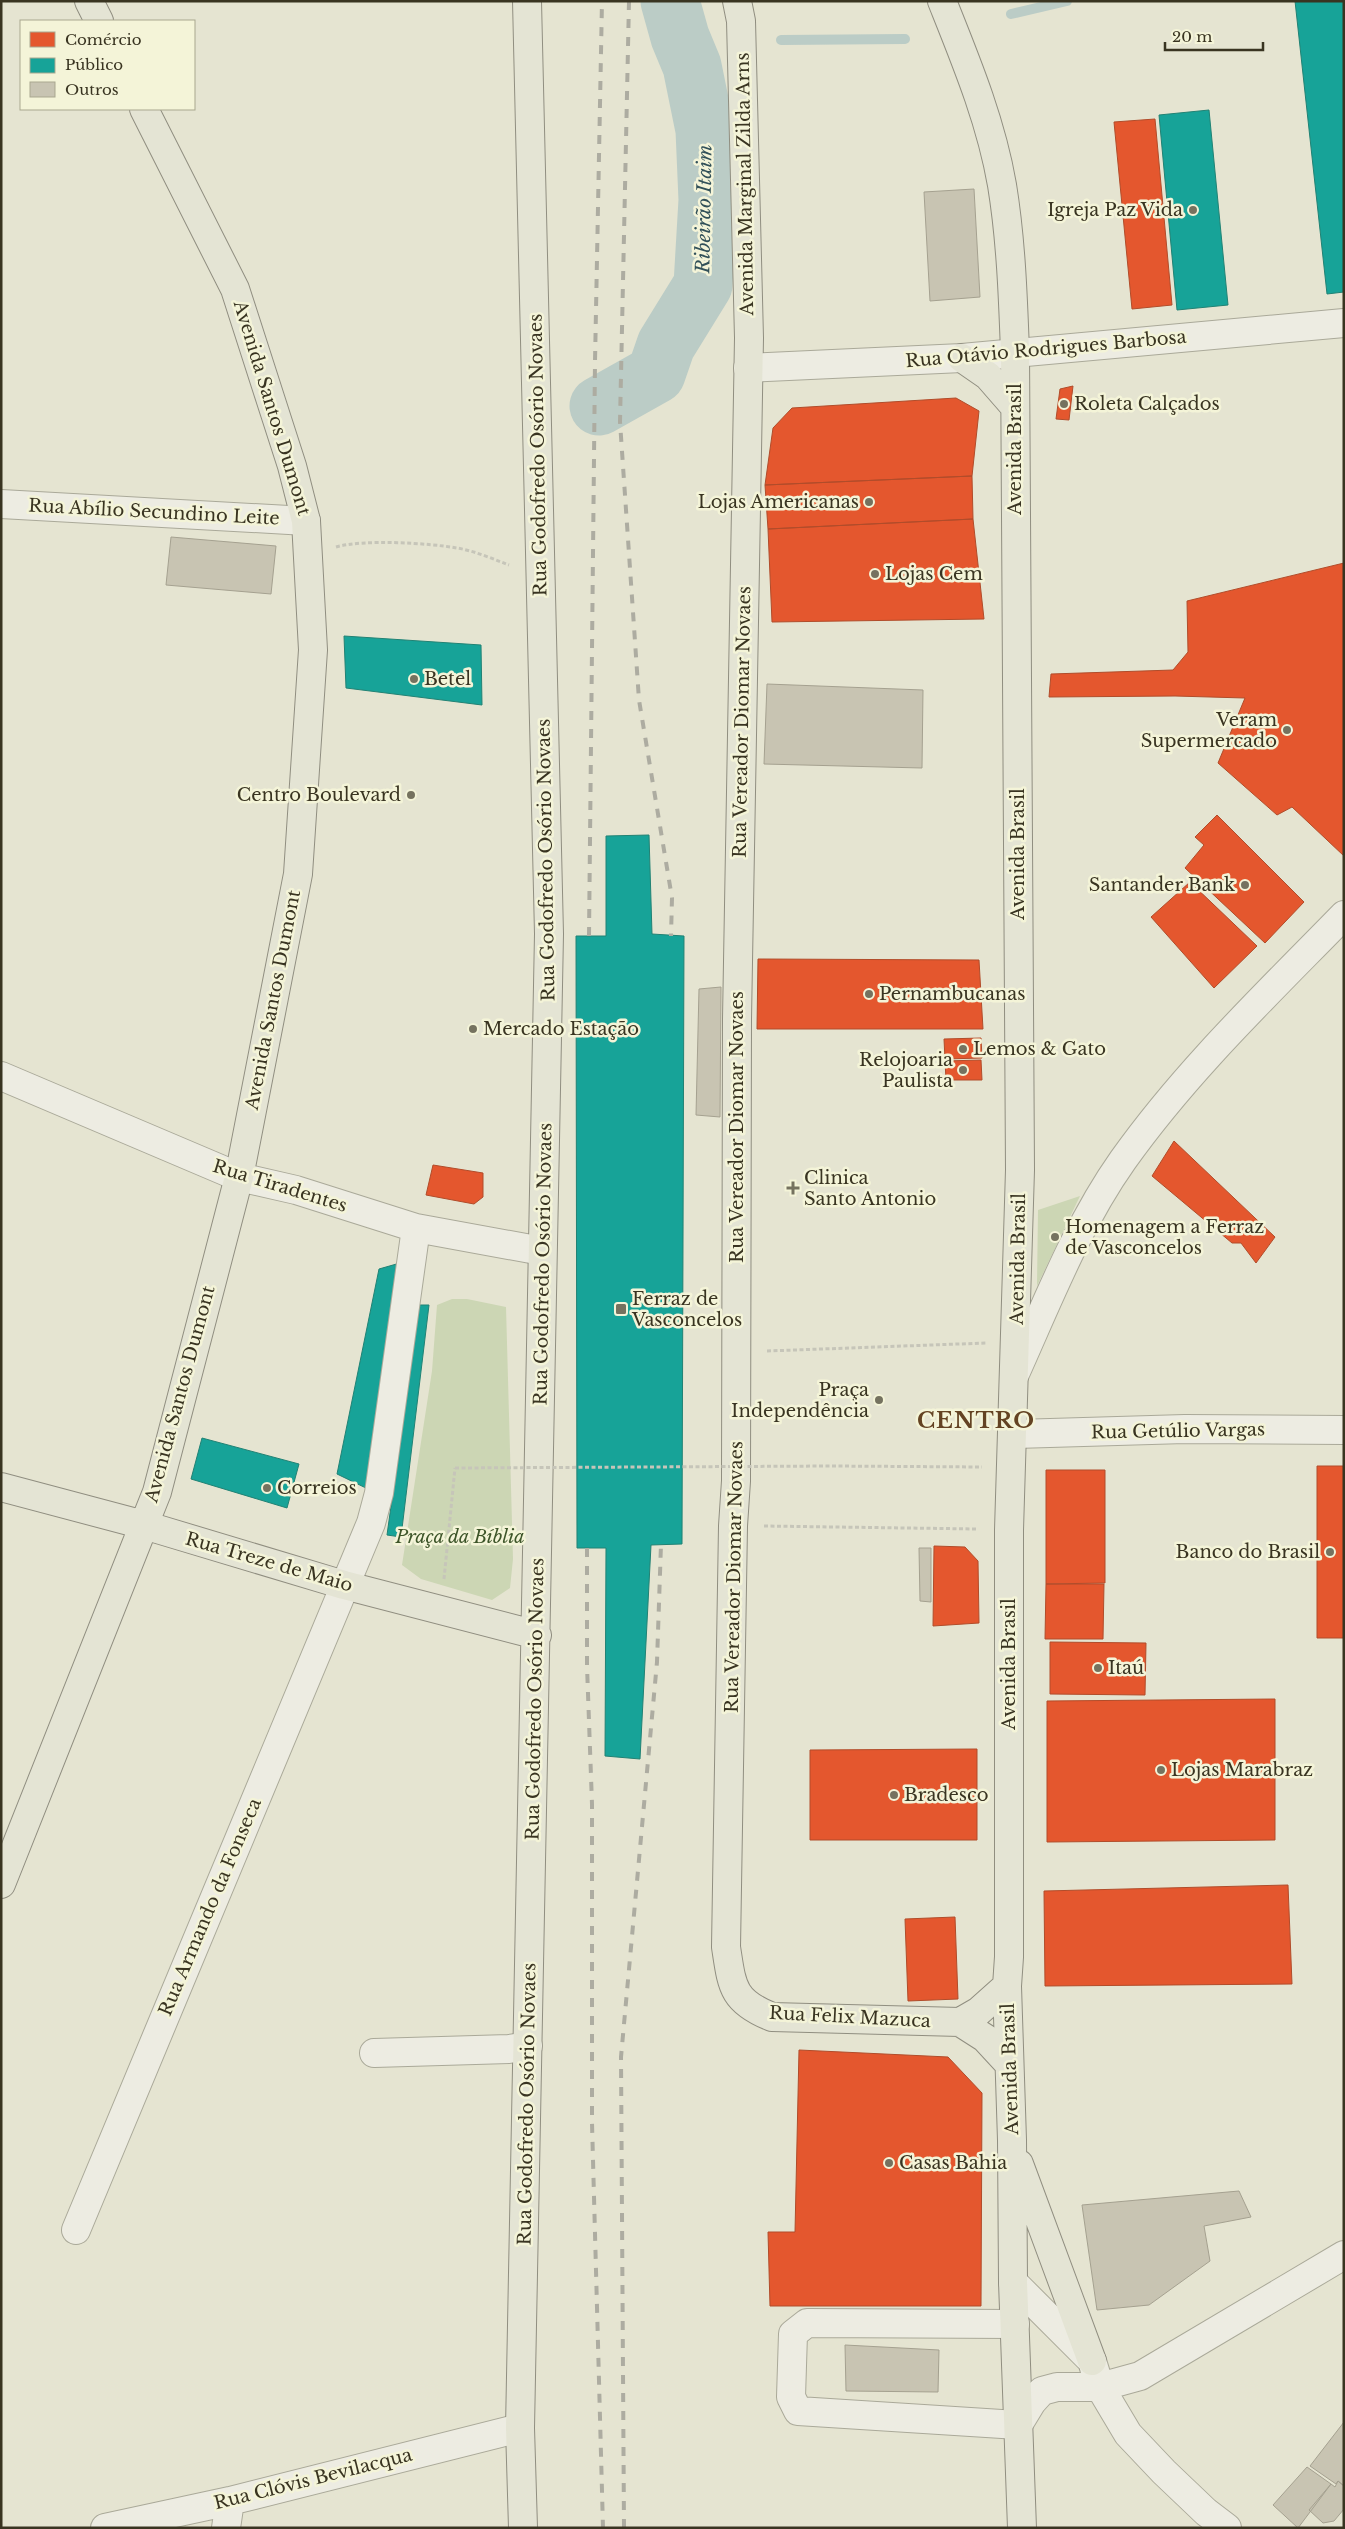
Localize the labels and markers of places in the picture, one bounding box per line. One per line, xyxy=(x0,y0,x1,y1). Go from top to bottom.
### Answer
place label: Igreja Paz Vida xyxy=(1047,199,1183,221)
marker: Igreja Paz Vida xyxy=(1187,204,1199,216)
place label: Roleta Calçados xyxy=(1074,393,1220,415)
marker: Roleta Calçados xyxy=(1058,398,1070,410)
place label: Lojas Americanas xyxy=(698,491,859,513)
marker: Lojas Americanas xyxy=(863,496,875,508)
place label: Lojas Cem xyxy=(885,563,983,585)
marker: Lojas Cem xyxy=(869,568,881,580)
place label: Betel xyxy=(424,668,471,690)
marker: Betel xyxy=(408,673,420,685)
place label: Veram Supermercado xyxy=(1141,709,1277,752)
marker: Veram Supermercado xyxy=(1281,724,1293,736)
place label: Centro Boulevard xyxy=(237,784,401,806)
marker: Centro Boulevard xyxy=(405,789,417,801)
place label: Santander Bank xyxy=(1089,874,1235,896)
marker: Santander Bank xyxy=(1239,879,1251,891)
place label: Pernambucanas xyxy=(879,983,1025,1005)
marker: Pernambucanas xyxy=(863,988,875,1000)
place label: Mercado Estação xyxy=(483,1018,639,1040)
marker: Mercado Estação xyxy=(467,1023,479,1035)
place label: Lemos & Gato xyxy=(973,1038,1106,1060)
marker: Lemos & Gato xyxy=(957,1043,969,1055)
place label: Relojoaria Paulista xyxy=(859,1049,953,1092)
marker: Relojoaria Paulista xyxy=(957,1064,969,1076)
place label: Clinica Santo Antonio xyxy=(804,1167,936,1210)
marker: Clinica Santo Antonio xyxy=(786,1181,800,1195)
place label: Homenagem a Ferraz de Vasconcelos xyxy=(1065,1216,1264,1259)
marker: Homenagem a Ferraz de Vasconcelos xyxy=(1049,1231,1061,1243)
place label: Ferraz de Vasconcelos xyxy=(631,1288,742,1331)
marker: Ferraz de Vasconcelos xyxy=(614,1302,628,1316)
place label: Praça Independência xyxy=(731,1379,869,1422)
marker: Praça Independência xyxy=(873,1394,885,1406)
place label: Correios xyxy=(277,1477,357,1499)
marker: Correios xyxy=(261,1482,273,1494)
place label: Banco do Brasil xyxy=(1176,1541,1320,1563)
marker: Banco do Brasil xyxy=(1324,1546,1336,1558)
place label: Itaú xyxy=(1108,1657,1144,1679)
marker: Itaú xyxy=(1092,1662,1104,1674)
place label: Lojas Marabraz xyxy=(1171,1759,1313,1781)
marker: Lojas Marabraz xyxy=(1155,1764,1167,1776)
place label: Bradesco xyxy=(904,1784,988,1806)
marker: Bradesco xyxy=(888,1789,900,1801)
place label: Casas Bahia xyxy=(899,2152,1007,2174)
marker: Casas Bahia xyxy=(883,2157,895,2169)

